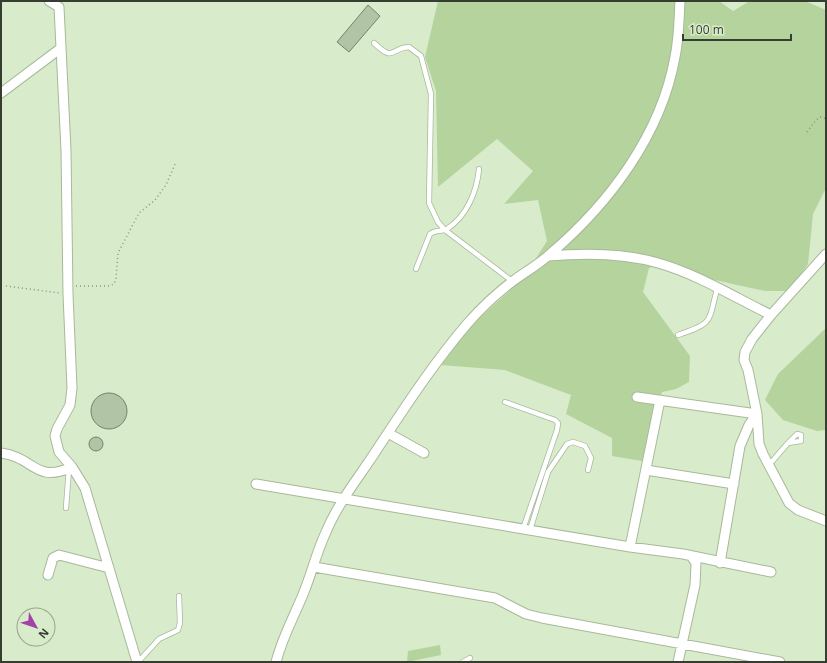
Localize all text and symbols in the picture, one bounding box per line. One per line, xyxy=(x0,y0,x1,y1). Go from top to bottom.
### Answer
scale bar xyxy=(683,16,791,42)
text: 100 m xyxy=(689,21,724,38)
north arrow xyxy=(16,607,56,647)
text: N xyxy=(35,625,53,642)

